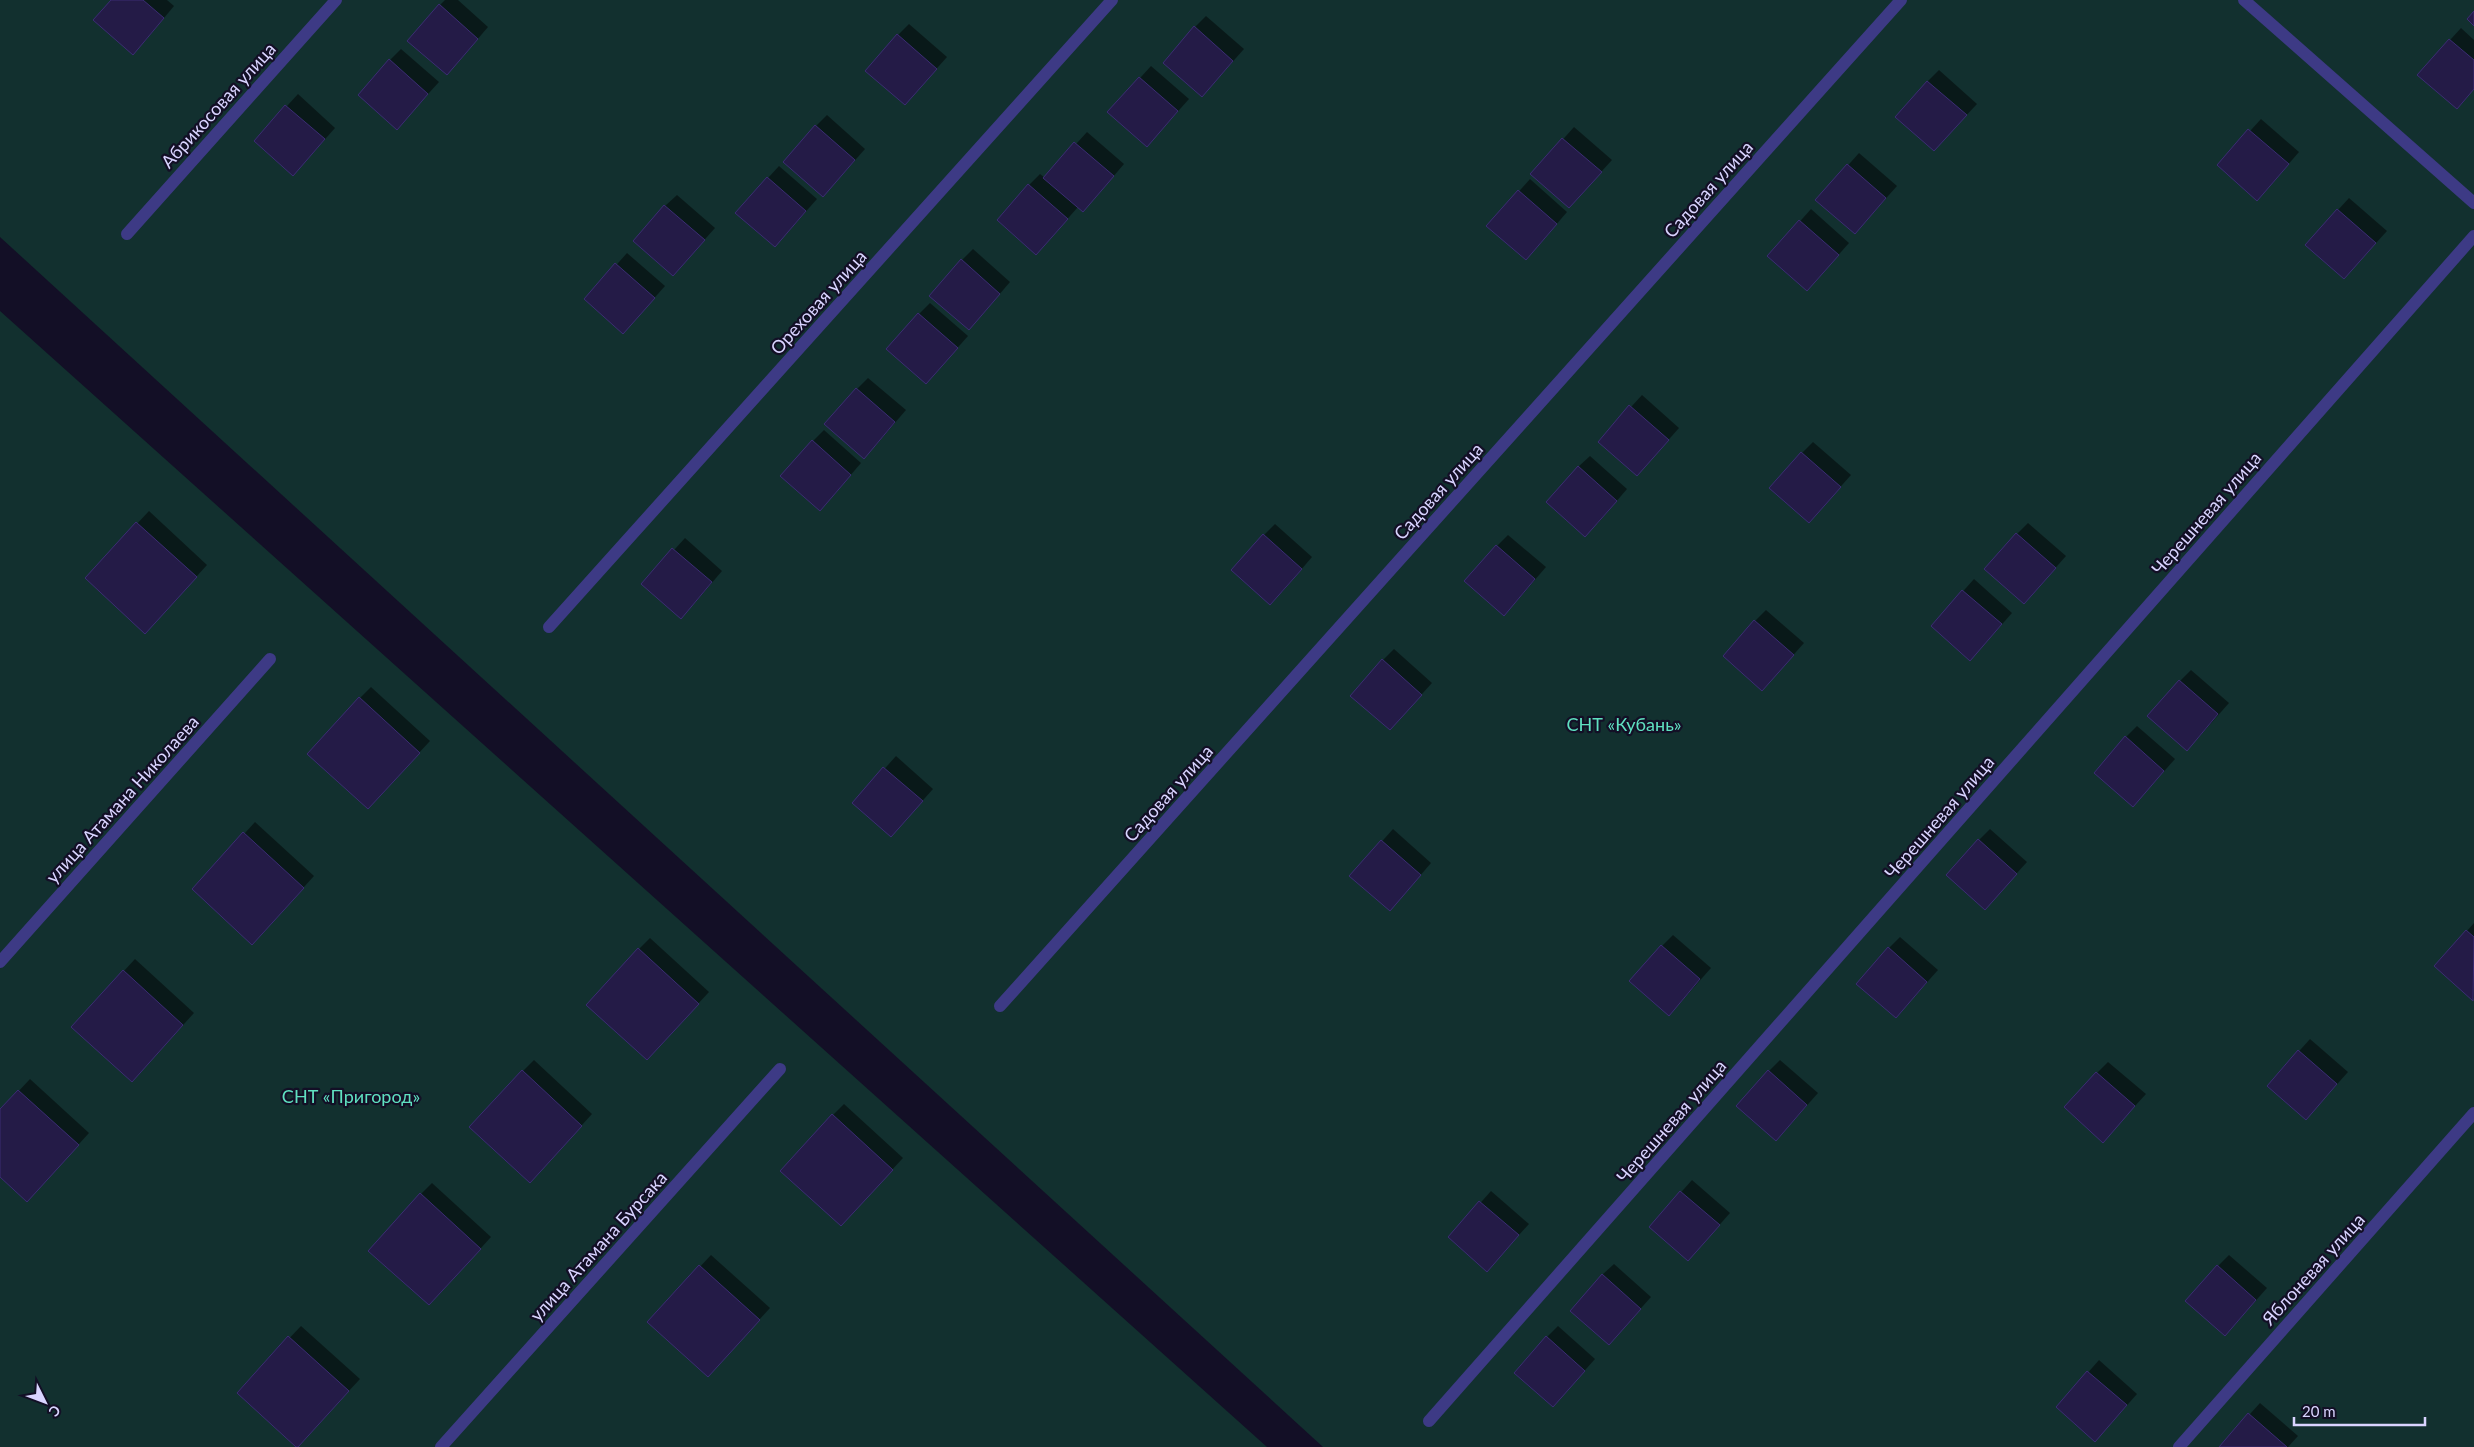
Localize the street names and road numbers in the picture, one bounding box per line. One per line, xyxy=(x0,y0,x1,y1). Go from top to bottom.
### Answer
street label: Абрикосовая улица xyxy=(156,38,280,172)
street label: Садовая улица xyxy=(1659,136,1757,242)
street label: Ореховая улица xyxy=(765,245,871,359)
street label: Садовая улица xyxy=(1389,438,1487,544)
street label: Черешневая улица xyxy=(2147,447,2265,579)
street label: улица Атамана Николаева xyxy=(41,711,203,887)
street label: Садовая улица xyxy=(1119,740,1217,846)
street label: Черешневая улица xyxy=(1880,751,1998,883)
street label: Черешневая улица xyxy=(1612,1055,1730,1187)
street label: улица Атамана Бурсака xyxy=(525,1167,671,1325)
street label: Яблоневая улица xyxy=(2256,1209,2369,1330)

